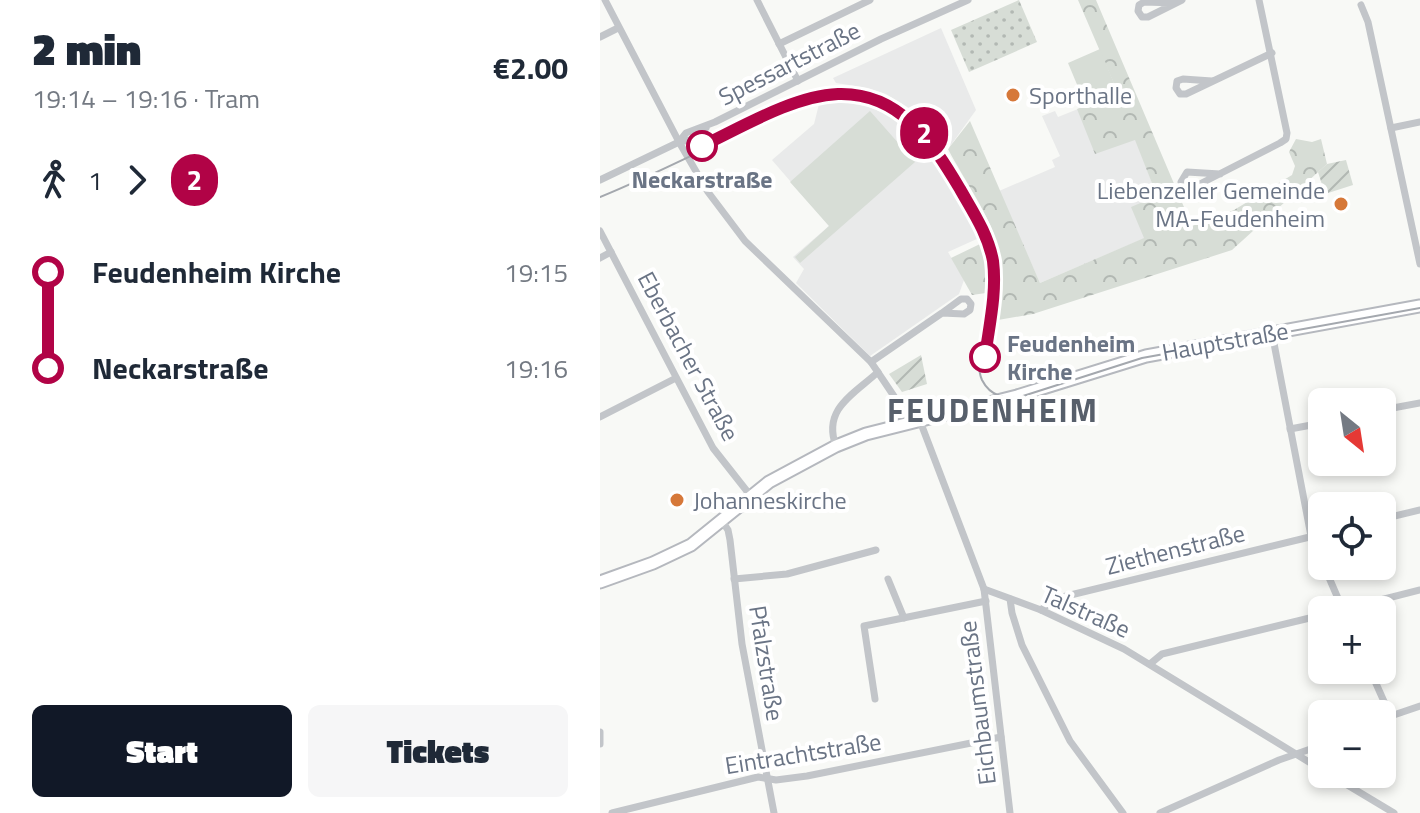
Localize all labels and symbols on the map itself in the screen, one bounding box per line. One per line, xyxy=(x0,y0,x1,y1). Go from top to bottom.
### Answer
street label: Spessartstraße xyxy=(712,12,866,114)
place label: Sporthalle xyxy=(1029,77,1132,113)
marker: Sporthalle xyxy=(1004,86,1022,104)
line badge: 2 xyxy=(898,107,950,159)
marker: Neckarstraße xyxy=(687,131,717,161)
place label: Neckarstraße xyxy=(631,161,773,197)
place label: Liebenzeller Gemeinde MA-Feudenheim xyxy=(1097,172,1325,236)
marker: Liebenzeller Gemeinde MA-Feudenheim xyxy=(1332,195,1350,213)
street label: Eberbacher Straße xyxy=(629,265,749,447)
street label: Hauptstraße xyxy=(1159,312,1291,370)
place label: Feudenheim Kirche xyxy=(1007,325,1135,389)
marker: Feudenheim Kirche xyxy=(970,342,1000,372)
district label: FEUDENHEIM xyxy=(887,386,1099,434)
north arrow xyxy=(1308,388,1396,476)
place label: Johanneskirche xyxy=(693,482,847,518)
marker: Johanneskirche xyxy=(668,491,686,509)
street label: Ziethenstraße xyxy=(1102,514,1248,584)
street label: Talstraße xyxy=(1036,575,1136,647)
street label: Pfalzstraße xyxy=(740,603,794,723)
street label: Eichbaumstraße xyxy=(949,619,1005,787)
street label: Eintrachtstraße xyxy=(722,723,884,783)

